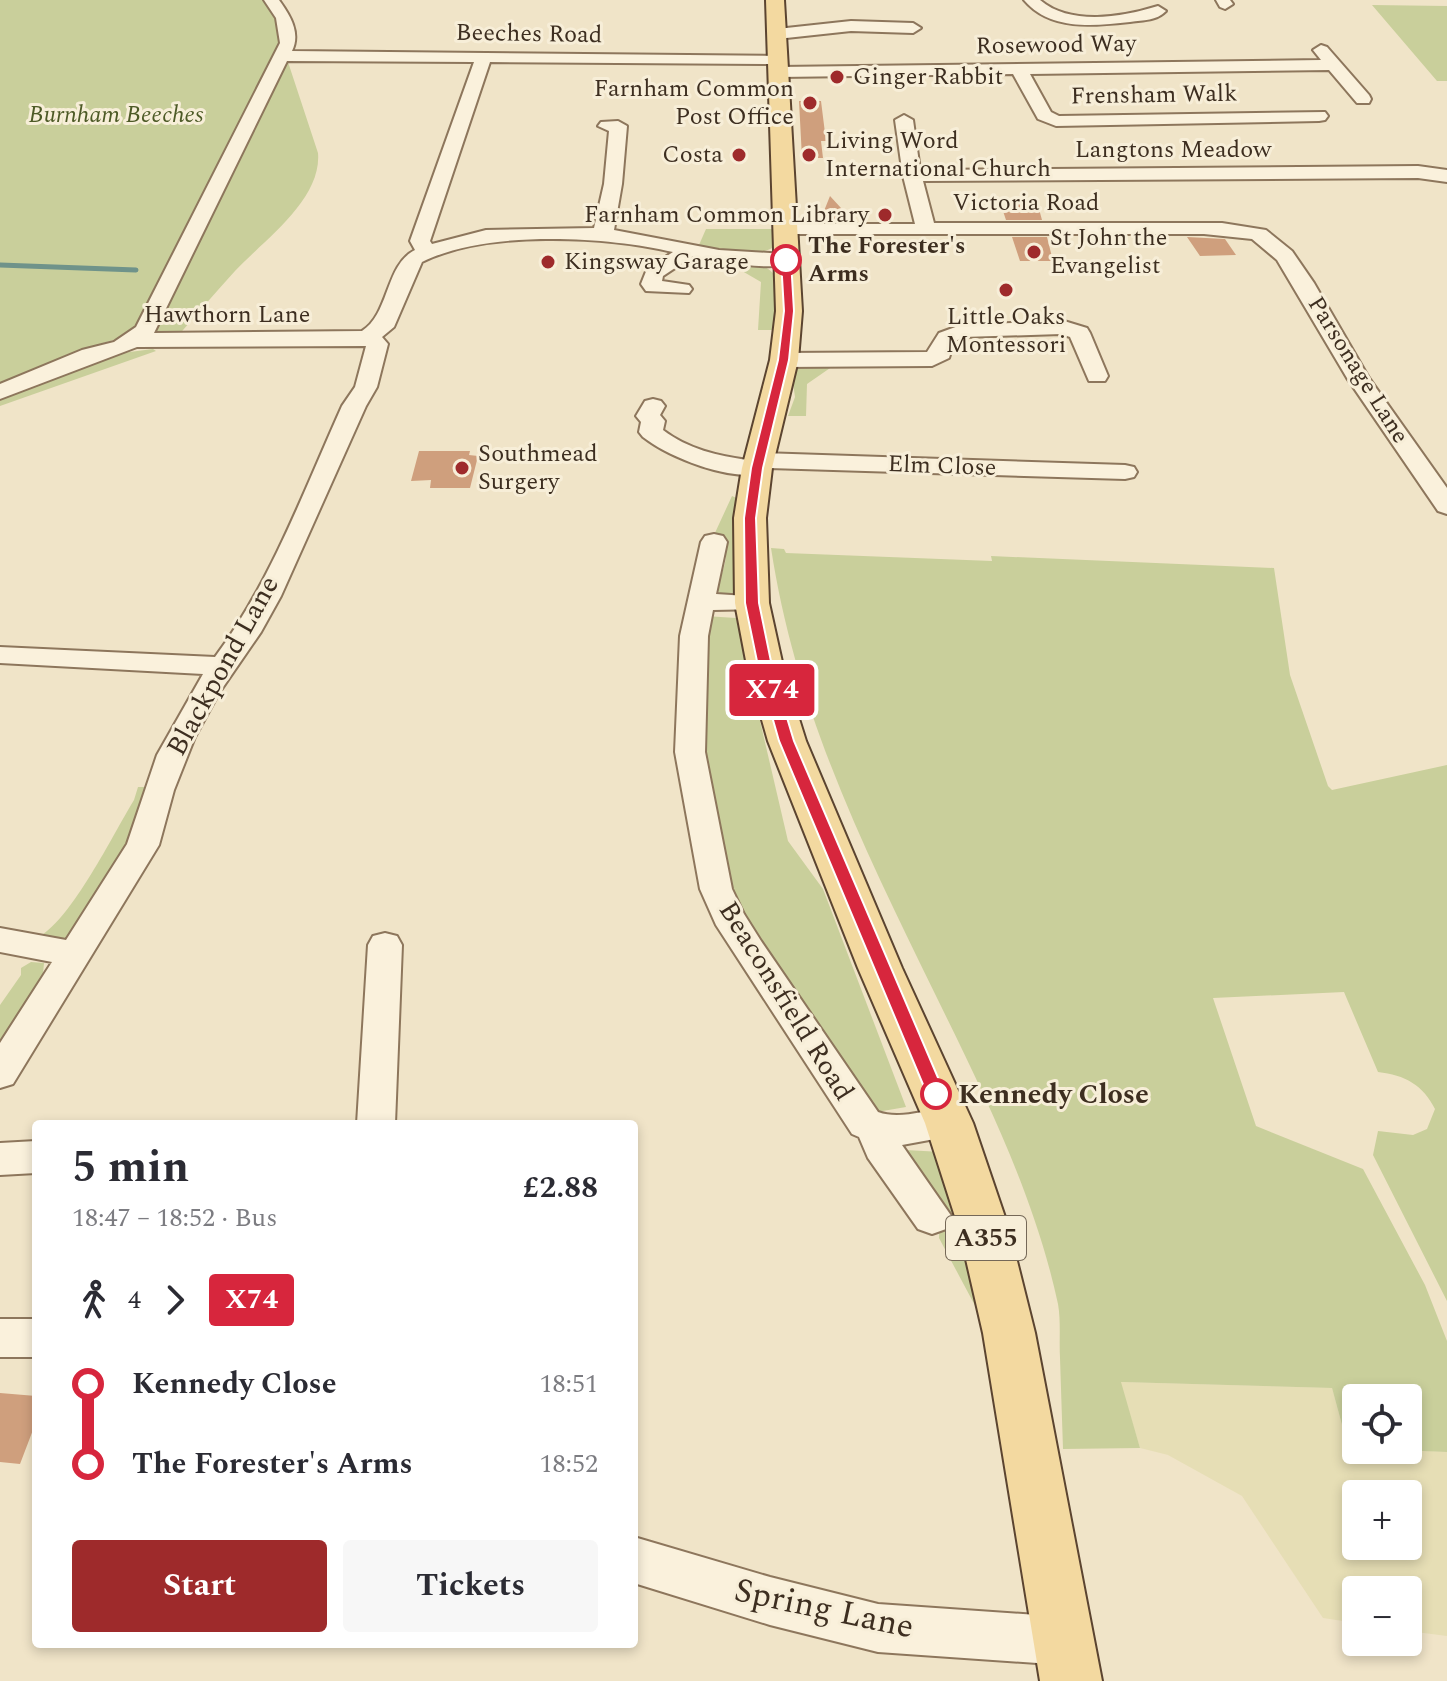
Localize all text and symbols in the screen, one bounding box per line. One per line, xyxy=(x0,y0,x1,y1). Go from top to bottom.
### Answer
street label: Beeches Road xyxy=(455,15,603,53)
street label: Rosewood Way xyxy=(975,26,1138,64)
place label: Ginger Rabbit xyxy=(853,59,1003,95)
marker: Ginger Rabbit xyxy=(828,68,846,86)
place label: Farnham Common Post Office xyxy=(594,71,794,135)
street label: Frensham Walk xyxy=(1070,76,1238,114)
marker: Farnham Common Post Office xyxy=(801,94,819,112)
park label: Burnham Beeches xyxy=(29,97,204,133)
place label: Living Word International Church xyxy=(825,123,1051,187)
street label: Langtons Meadow xyxy=(1075,132,1272,168)
place label: Costa xyxy=(662,137,723,173)
marker: Costa xyxy=(730,146,748,164)
marker: Living Word International Church xyxy=(800,146,818,164)
street label: Victoria Road xyxy=(952,185,1100,221)
place label: Farnham Common Library xyxy=(584,197,870,233)
marker: Farnham Common Library xyxy=(876,206,894,224)
place label: St John the Evangelist xyxy=(1050,220,1167,284)
place label: The Forester's Arms xyxy=(808,228,966,292)
marker: St John the Evangelist xyxy=(1025,243,1043,261)
place label: Kingsway Garage xyxy=(564,244,749,280)
marker: The Forester's Arms xyxy=(771,245,801,275)
marker: Kingsway Garage xyxy=(539,253,557,271)
marker: Little Oaks Montessori xyxy=(997,281,1015,299)
street label: Parsonage Lane xyxy=(1298,289,1418,451)
street label: Hawthorn Lane xyxy=(144,297,310,333)
place label: Little Oaks Montessori xyxy=(946,299,1066,363)
place label: Southmead Surgery xyxy=(478,436,598,500)
street label: Elm Close xyxy=(887,446,997,486)
marker: Southmead Surgery xyxy=(453,459,471,477)
street label: Blackpond Lane xyxy=(156,568,290,764)
line badge: X74 xyxy=(726,664,818,716)
text: X74 xyxy=(745,668,799,711)
street label: Beaconsfield Road xyxy=(707,893,865,1109)
place label: Kennedy Close xyxy=(958,1073,1149,1116)
marker: Kennedy Close xyxy=(921,1079,951,1109)
text: 5 min xyxy=(72,1134,189,1201)
text: £2.88 xyxy=(523,1165,598,1211)
text: 18:47 – 18:52 · Bus xyxy=(72,1198,277,1238)
road number: A355 xyxy=(946,1216,1026,1260)
icon: walk xyxy=(72,1278,116,1322)
icon: forward xyxy=(153,1278,197,1322)
text: X74 xyxy=(225,1278,278,1321)
text: 4 xyxy=(128,1280,141,1320)
text: Kennedy Close xyxy=(132,1361,337,1407)
text: 18:51 xyxy=(539,1364,598,1404)
map controls xyxy=(1342,1384,1422,1656)
button: locate xyxy=(1342,1384,1422,1464)
text: The Forester's Arms xyxy=(132,1441,413,1487)
text: 18:52 xyxy=(539,1444,598,1484)
button: + xyxy=(1342,1480,1422,1560)
button: Start xyxy=(72,1540,327,1632)
button: Tickets xyxy=(343,1540,598,1632)
street label: Spring Lane xyxy=(729,1565,919,1653)
button: − xyxy=(1342,1576,1422,1656)

